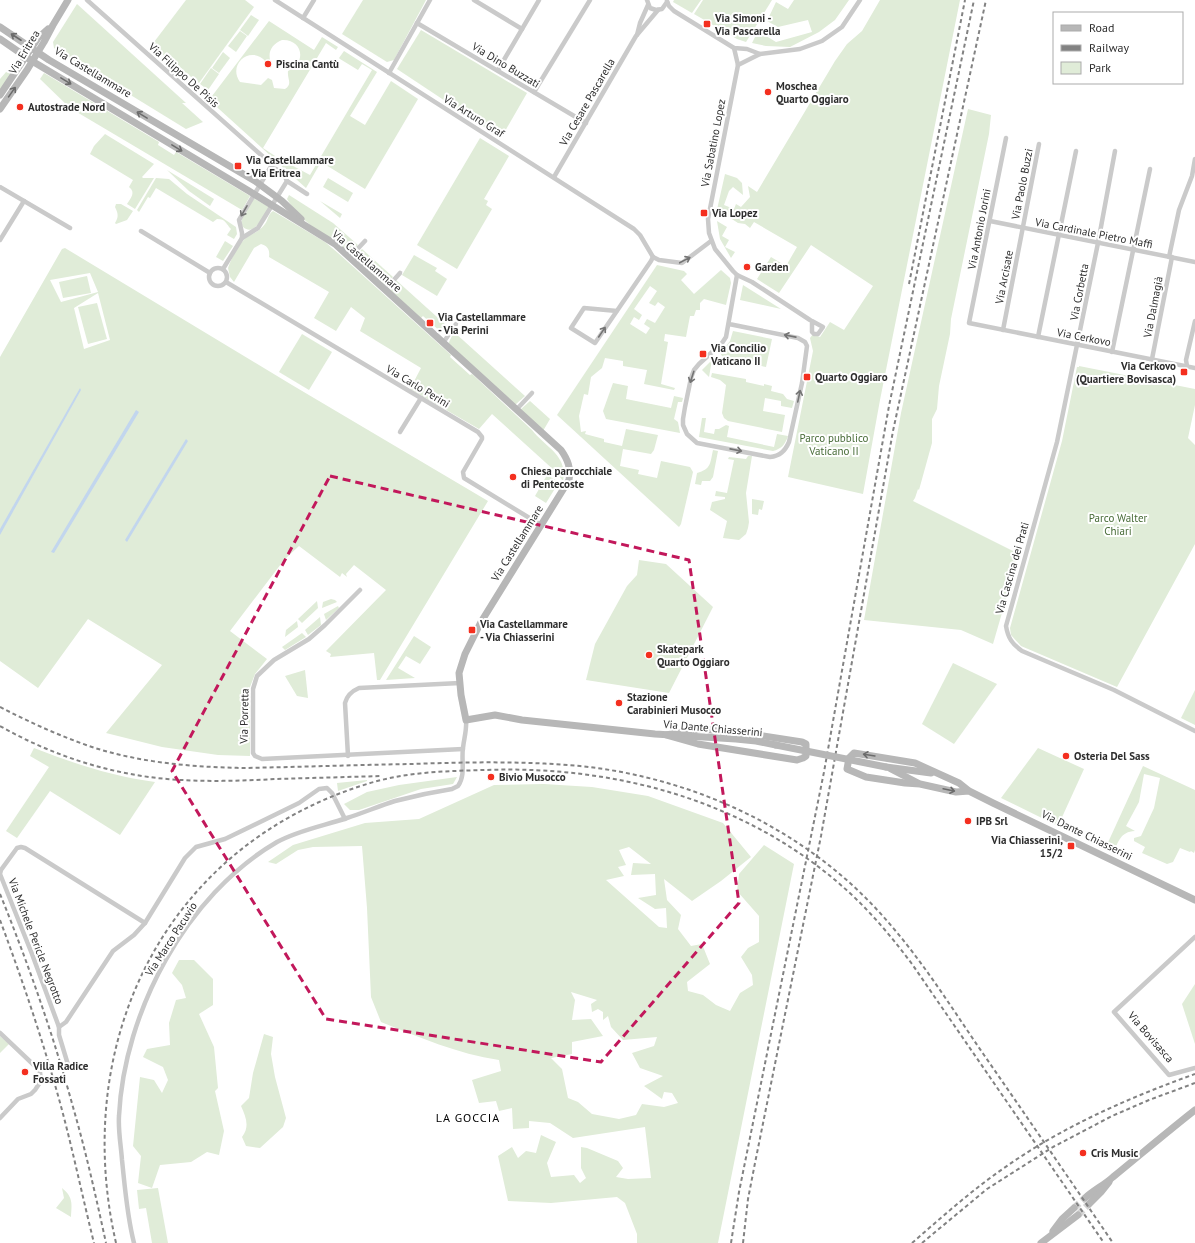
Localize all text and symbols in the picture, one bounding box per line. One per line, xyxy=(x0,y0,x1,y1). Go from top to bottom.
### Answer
place label: Via Simoni - Via Pascarella xyxy=(714,11,780,38)
legend xyxy=(1053,12,1183,84)
marker: Via Simoni - Via Pascarella xyxy=(702,19,712,29)
text: Road xyxy=(1089,20,1114,35)
street label: Via Eritrea xyxy=(5,28,43,77)
one-way arrow xyxy=(10,33,22,41)
street label: Via Filippo De Pisis xyxy=(145,39,222,111)
street label: Via Dino Buzzati xyxy=(469,39,543,91)
text: Railway xyxy=(1089,40,1129,55)
street label: Via Castellammare xyxy=(51,43,134,101)
street label: Via Cesare Pascarella xyxy=(556,56,618,149)
place label: Piscina Cantù xyxy=(276,57,339,71)
marker: Piscina Cantù xyxy=(263,59,273,69)
text: Park xyxy=(1089,60,1111,75)
one-way arrow xyxy=(60,77,71,85)
place label: Moschea Quarto Oggiaro xyxy=(776,79,849,106)
one-way arrow xyxy=(8,87,16,98)
marker: Moschea Quarto Oggiaro xyxy=(763,87,773,97)
street label: Via Arturo Graf xyxy=(440,91,508,141)
street label: Via Sabatino Lopez xyxy=(697,98,728,189)
place label: Autostrade Nord xyxy=(28,100,105,114)
marker: Autostrade Nord xyxy=(15,102,25,112)
one-way arrow xyxy=(136,110,148,118)
one-way arrow xyxy=(171,144,183,152)
street label: Via Paolo Buzzi xyxy=(1008,147,1036,222)
place label: Via Castellammare - Via Eritrea xyxy=(245,153,334,180)
marker: Via Castellammare - Via Eritrea xyxy=(233,161,243,171)
street label: Via Antonio Jorini xyxy=(964,187,994,271)
one-way arrow xyxy=(240,205,248,216)
place label: Via Lopez xyxy=(711,206,758,220)
marker: Via Lopez xyxy=(699,208,709,218)
street label: Via Cardinale Pietro Maffi xyxy=(1033,215,1154,251)
street label: Via Castellammare xyxy=(329,226,405,295)
street label: Via Arcisate xyxy=(992,248,1016,306)
one-way arrow xyxy=(679,256,691,263)
place label: Garden xyxy=(755,260,789,274)
marker: Garden xyxy=(742,262,752,272)
street label: Via Corbetta xyxy=(1066,262,1091,323)
street label: Via Dalmagià xyxy=(1140,275,1166,340)
place label: Via Castellammare - Via Perini xyxy=(437,310,526,337)
marker: Via Castellammare - Via Perini xyxy=(425,318,435,328)
street label: Via Cerkovo xyxy=(1055,325,1112,349)
one-way arrow xyxy=(598,327,606,338)
one-way arrow xyxy=(783,332,796,340)
place label: Via Concilio Vaticano II xyxy=(710,341,766,368)
marker: Via Concilio Vaticano II xyxy=(698,349,708,359)
place label: Via Cerkovo (Quartiere Bovisasca) xyxy=(1076,359,1176,386)
street label: Via Carlo Perini xyxy=(383,361,452,411)
marker: Via Cerkovo (Quartiere Bovisasca) xyxy=(1179,367,1189,377)
one-way arrow xyxy=(688,370,695,383)
place label: Quarto Oggiaro xyxy=(815,370,888,384)
marker: Quarto Oggiaro xyxy=(802,372,812,382)
one-way arrow xyxy=(796,390,804,403)
park label: Parco pubblico Vaticano II xyxy=(799,431,869,458)
one-way arrow xyxy=(729,447,742,455)
place label: Chiesa parrocchiale di Pentecoste xyxy=(521,464,613,491)
marker: Chiesa parrocchiale di Pentecoste xyxy=(508,472,518,482)
street label: Via Castellammare xyxy=(487,502,546,585)
park label: Parco Walter Chiari xyxy=(1089,511,1148,538)
street label: Via Cascina dei Prati xyxy=(992,520,1032,617)
place label: Via Castellammare - Via Chiasserini xyxy=(479,617,568,644)
marker: Via Castellammare - Via Chiasserini xyxy=(467,625,477,635)
place label: Skatepark Quarto Oggiaro xyxy=(657,642,730,669)
marker: Skatepark Quarto Oggiaro xyxy=(644,650,654,660)
street label: Via Porretta xyxy=(237,688,251,745)
place label: Stazione Carabinieri Musocco xyxy=(627,690,721,717)
marker: Stazione Carabinieri Musocco xyxy=(614,698,624,708)
street label: Via Dante Chiasserini xyxy=(662,717,763,739)
place label: Osteria Del Sass xyxy=(1074,749,1150,763)
one-way arrow xyxy=(862,751,875,759)
marker: Osteria Del Sass xyxy=(1061,751,1071,761)
place label: Bivio Musocco xyxy=(499,770,566,784)
marker: Bivio Musocco xyxy=(486,772,496,782)
one-way arrow xyxy=(943,787,956,795)
street label: Via Dante Chiasserini xyxy=(1038,806,1135,863)
place label: IPB Srl xyxy=(976,814,1008,828)
marker: IPB Srl xyxy=(963,816,973,826)
place label: Via Chiasserini, 15/2 xyxy=(990,833,1063,860)
marker: Via Chiasserini, 15/2 xyxy=(1066,841,1076,851)
street label: Via Michele Pericle Negrotto xyxy=(5,875,67,1006)
street label: Via Marco Pacuvio xyxy=(141,899,200,979)
street label: Via Bovisasca xyxy=(1124,1008,1177,1065)
place label: Villa Radice Fossati xyxy=(32,1059,89,1086)
marker: Villa Radice Fossati xyxy=(20,1067,30,1077)
district label: LA GOCCIA xyxy=(436,1110,500,1125)
place label: Cris Music xyxy=(1091,1146,1139,1160)
marker: Cris Music xyxy=(1078,1148,1088,1158)

